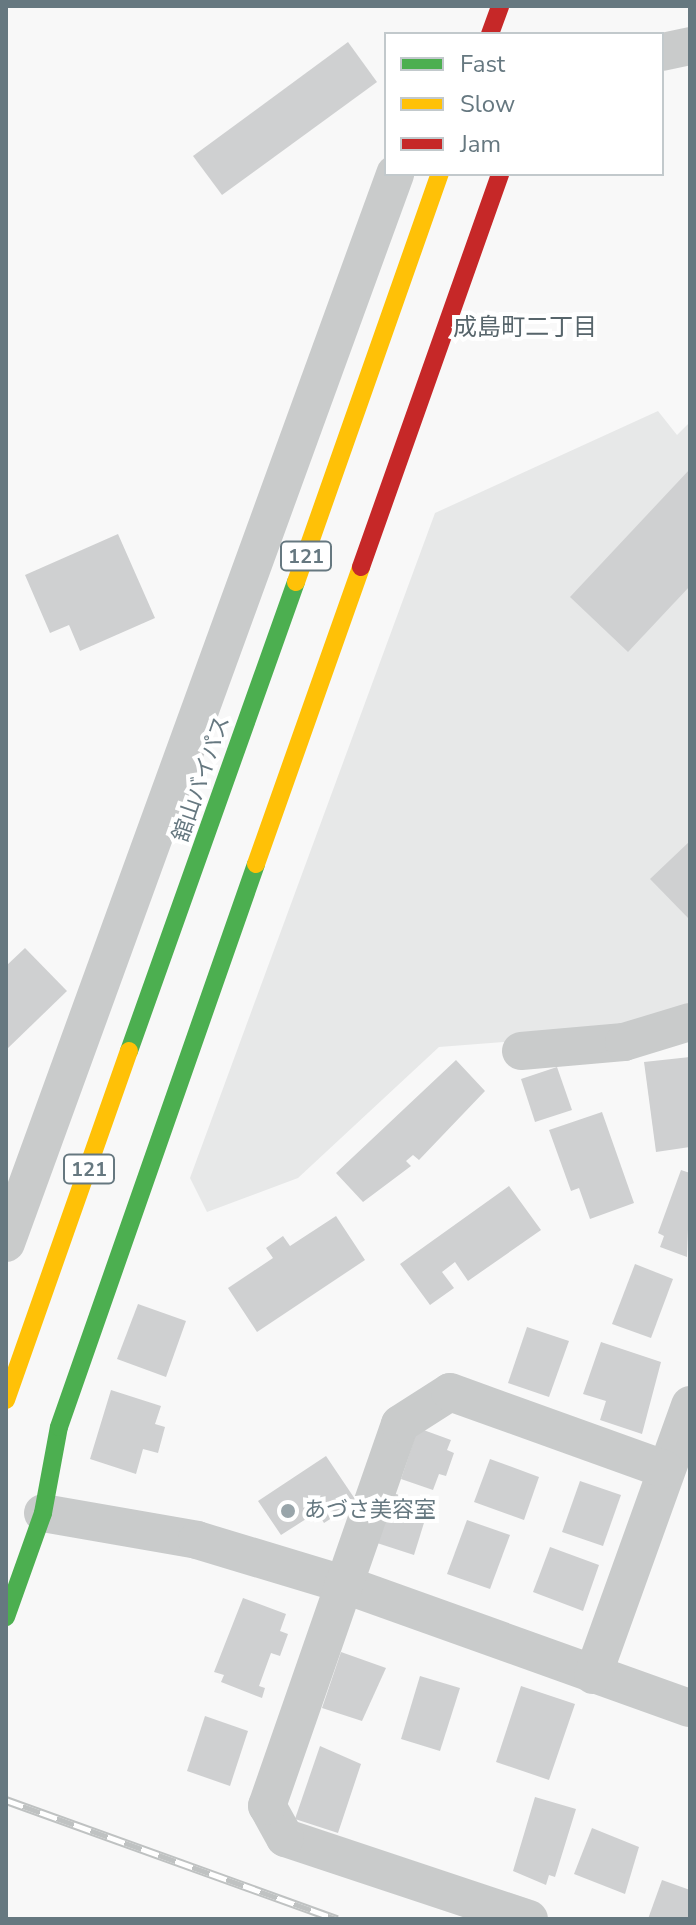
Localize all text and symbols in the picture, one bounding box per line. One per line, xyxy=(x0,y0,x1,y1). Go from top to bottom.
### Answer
legend xyxy=(384,32,664,176)
text: Fast xyxy=(460,48,505,80)
text: Slow xyxy=(460,88,515,120)
text: Jam xyxy=(460,128,501,160)
district label: 成島町二丁目 xyxy=(453,314,597,342)
road number: 121 xyxy=(280,540,332,572)
street label: 舘山バイパス xyxy=(168,712,236,846)
road number: 121 xyxy=(63,1153,115,1185)
place label: あづさ美容室 xyxy=(304,1498,436,1524)
marker: あづさ美容室 xyxy=(279,1502,297,1520)

